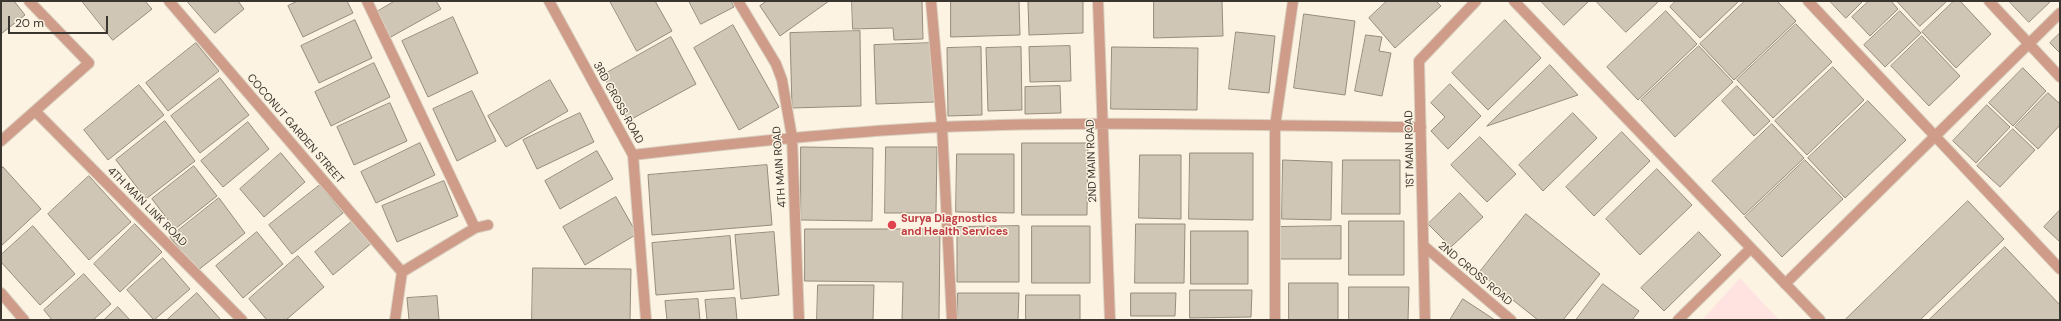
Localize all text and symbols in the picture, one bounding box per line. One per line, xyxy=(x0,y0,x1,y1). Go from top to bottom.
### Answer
scale bar xyxy=(10,8,110,34)
text: 20 m xyxy=(15,15,44,31)
street label: 3RD CROSS ROAD xyxy=(590,60,646,146)
street label: COCONUT GARDEN STREET xyxy=(244,72,346,186)
street label: 1ST MAIN ROAD xyxy=(1403,110,1417,188)
street label: 2ND MAIN ROAD xyxy=(1084,119,1100,203)
street label: 4TH MAIN ROAD xyxy=(771,126,789,208)
street label: 4TH MAIN LINK ROAD xyxy=(104,164,190,250)
place label: Surya Diagnostics and Health Services xyxy=(901,212,1008,238)
marker: Surya Diagnostics and Health Services xyxy=(886,219,898,231)
street label: 2ND CROSS ROAD xyxy=(1435,239,1515,309)

